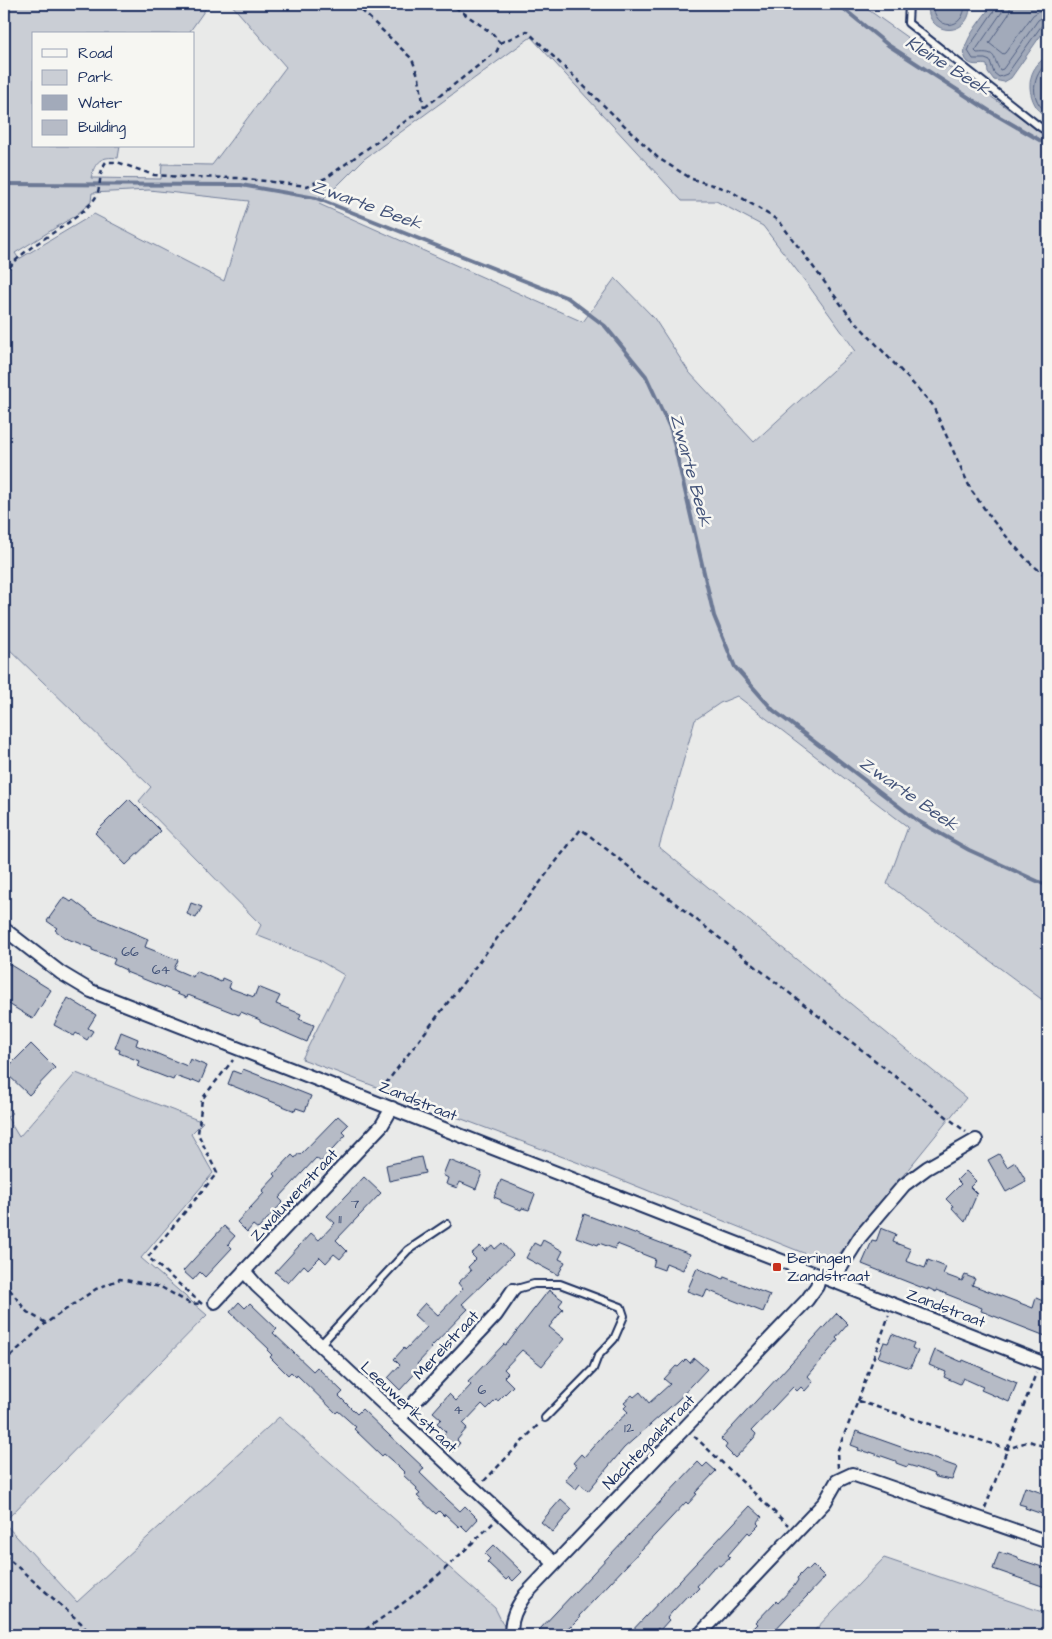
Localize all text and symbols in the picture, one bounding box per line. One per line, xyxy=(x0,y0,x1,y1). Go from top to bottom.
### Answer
water label: Kleine Beek xyxy=(901,30,996,102)
legend xyxy=(32,32,195,148)
text: Road xyxy=(78,43,113,64)
text: Park xyxy=(78,67,113,88)
text: Water xyxy=(78,93,122,114)
text: Building xyxy=(78,117,126,139)
water label: Zwarte Beek xyxy=(309,174,426,237)
water label: Zwarte Beek xyxy=(664,411,718,530)
water label: Zwarte Beek xyxy=(855,751,964,838)
house number: 66 xyxy=(121,942,139,962)
house number: 64 xyxy=(152,960,171,980)
street label: Zandstraat xyxy=(375,1075,461,1127)
street label: Zwaluwenstraat xyxy=(245,1143,343,1246)
house number: 7 xyxy=(351,1194,360,1214)
house number: 11 xyxy=(338,1209,342,1229)
place label: Beringen Zandstraat xyxy=(787,1247,871,1287)
marker: Beringen Zandstraat xyxy=(771,1261,783,1273)
street label: Zandstraat xyxy=(903,1283,989,1333)
street label: Merelstraat xyxy=(408,1305,484,1385)
street label: Leeuwerikstraat xyxy=(356,1356,463,1458)
house number: 6 xyxy=(478,1380,487,1400)
street label: Nachtegaalstraat xyxy=(598,1389,701,1495)
house number: 4 xyxy=(453,1400,463,1420)
house number: 12 xyxy=(624,1418,634,1438)

